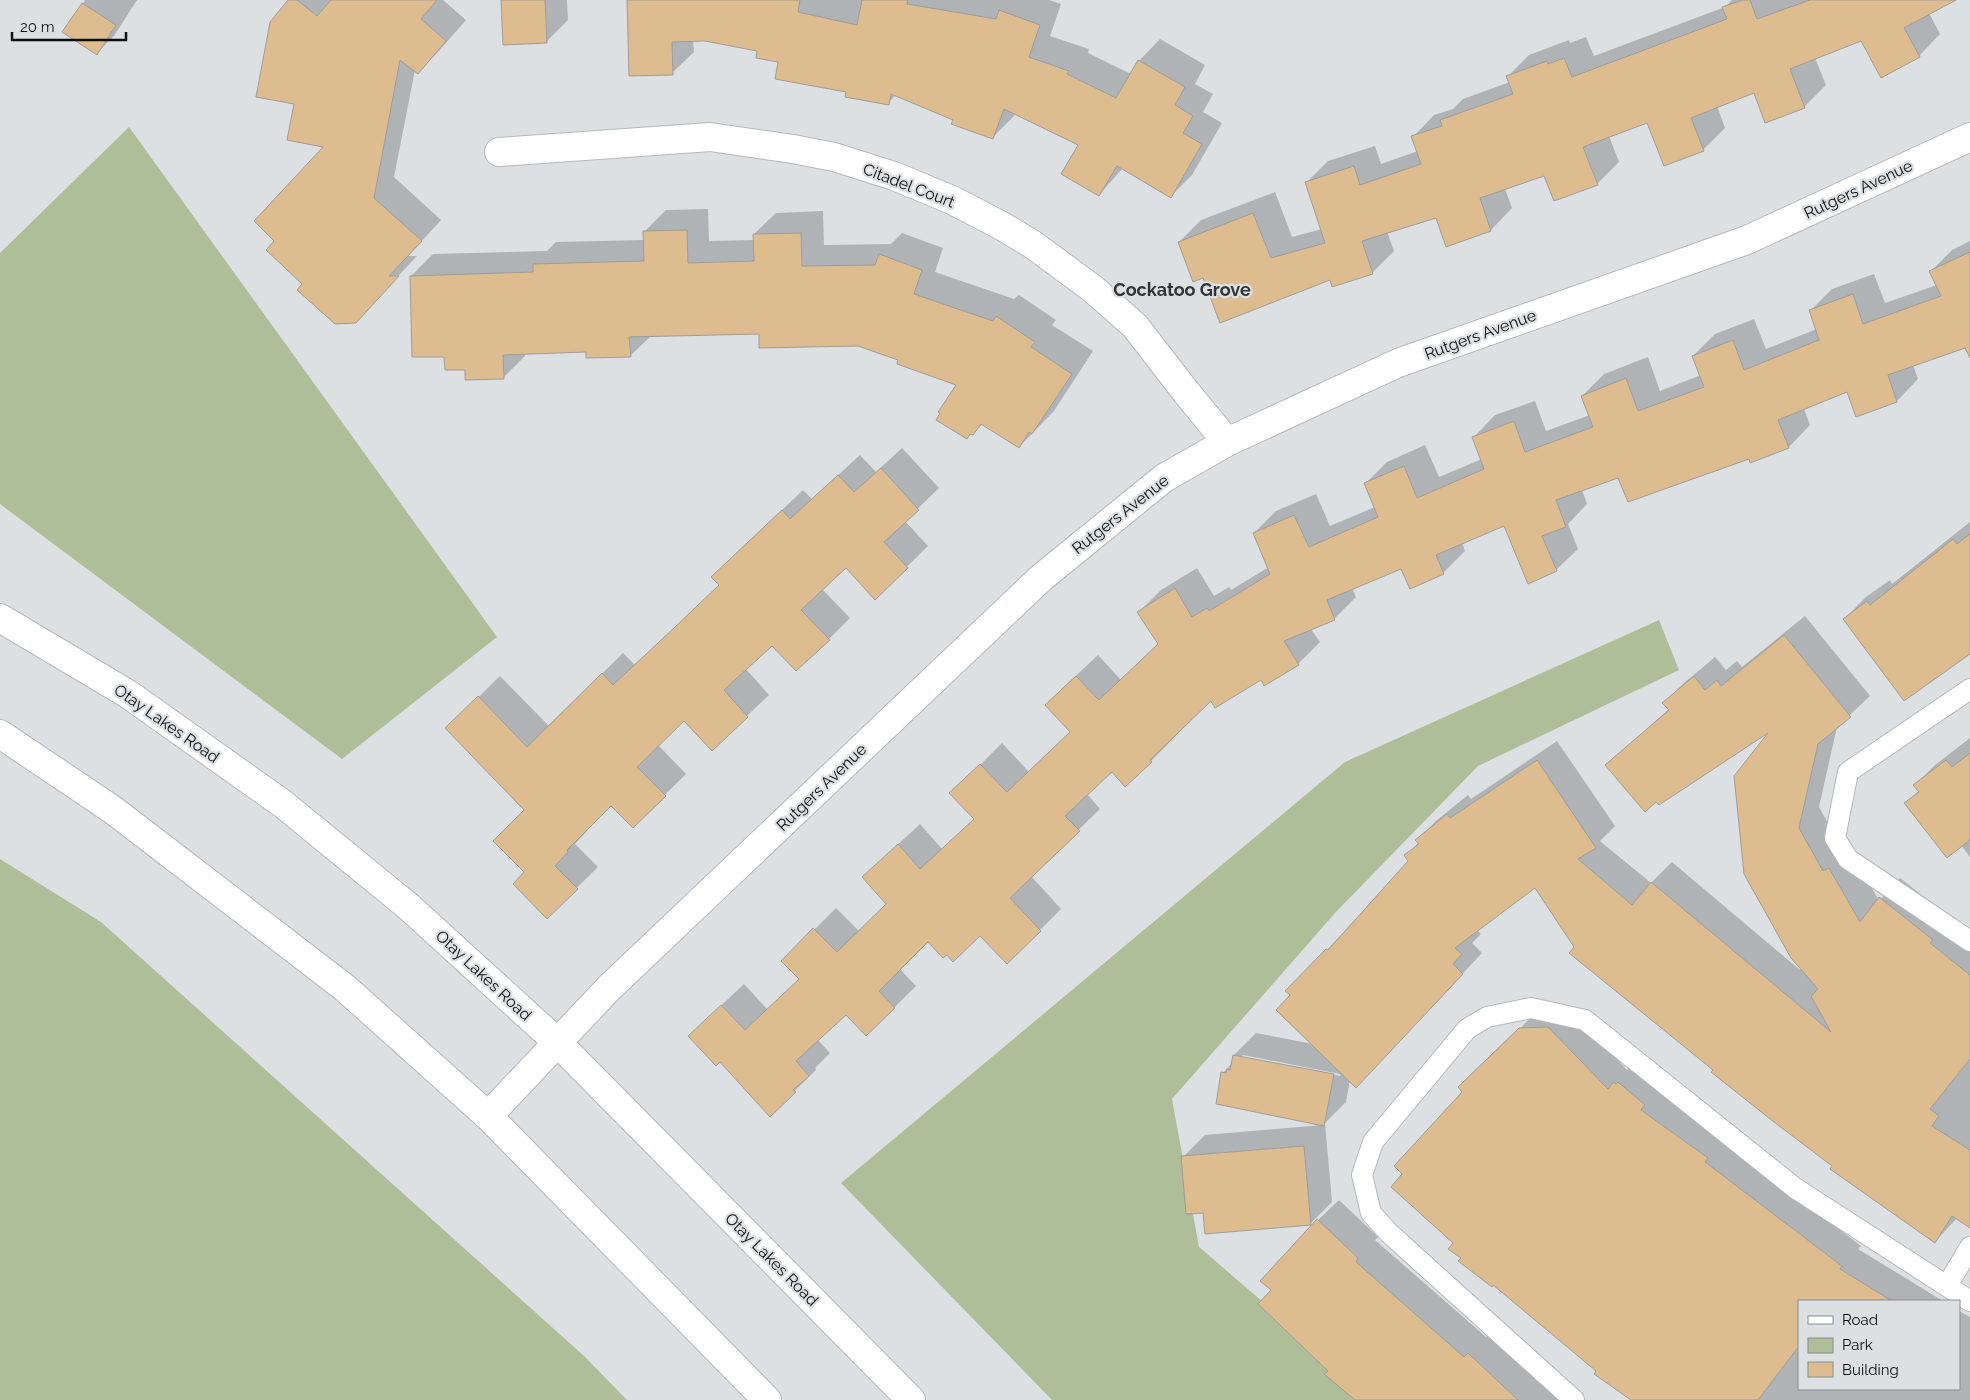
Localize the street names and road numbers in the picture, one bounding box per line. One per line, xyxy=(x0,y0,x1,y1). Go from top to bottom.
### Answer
street label: Rutgers Avenue xyxy=(1801,156,1915,223)
street label: Citadel Court xyxy=(860,159,958,212)
street label: Rutgers Avenue xyxy=(1422,305,1539,363)
street label: Rutgers Avenue xyxy=(1068,471,1172,558)
street label: Otay Lakes Road xyxy=(111,680,223,767)
street label: Rutgers Avenue xyxy=(773,740,870,835)
street label: Otay Lakes Road xyxy=(432,926,535,1025)
street label: Otay Lakes Road xyxy=(721,1209,822,1310)

